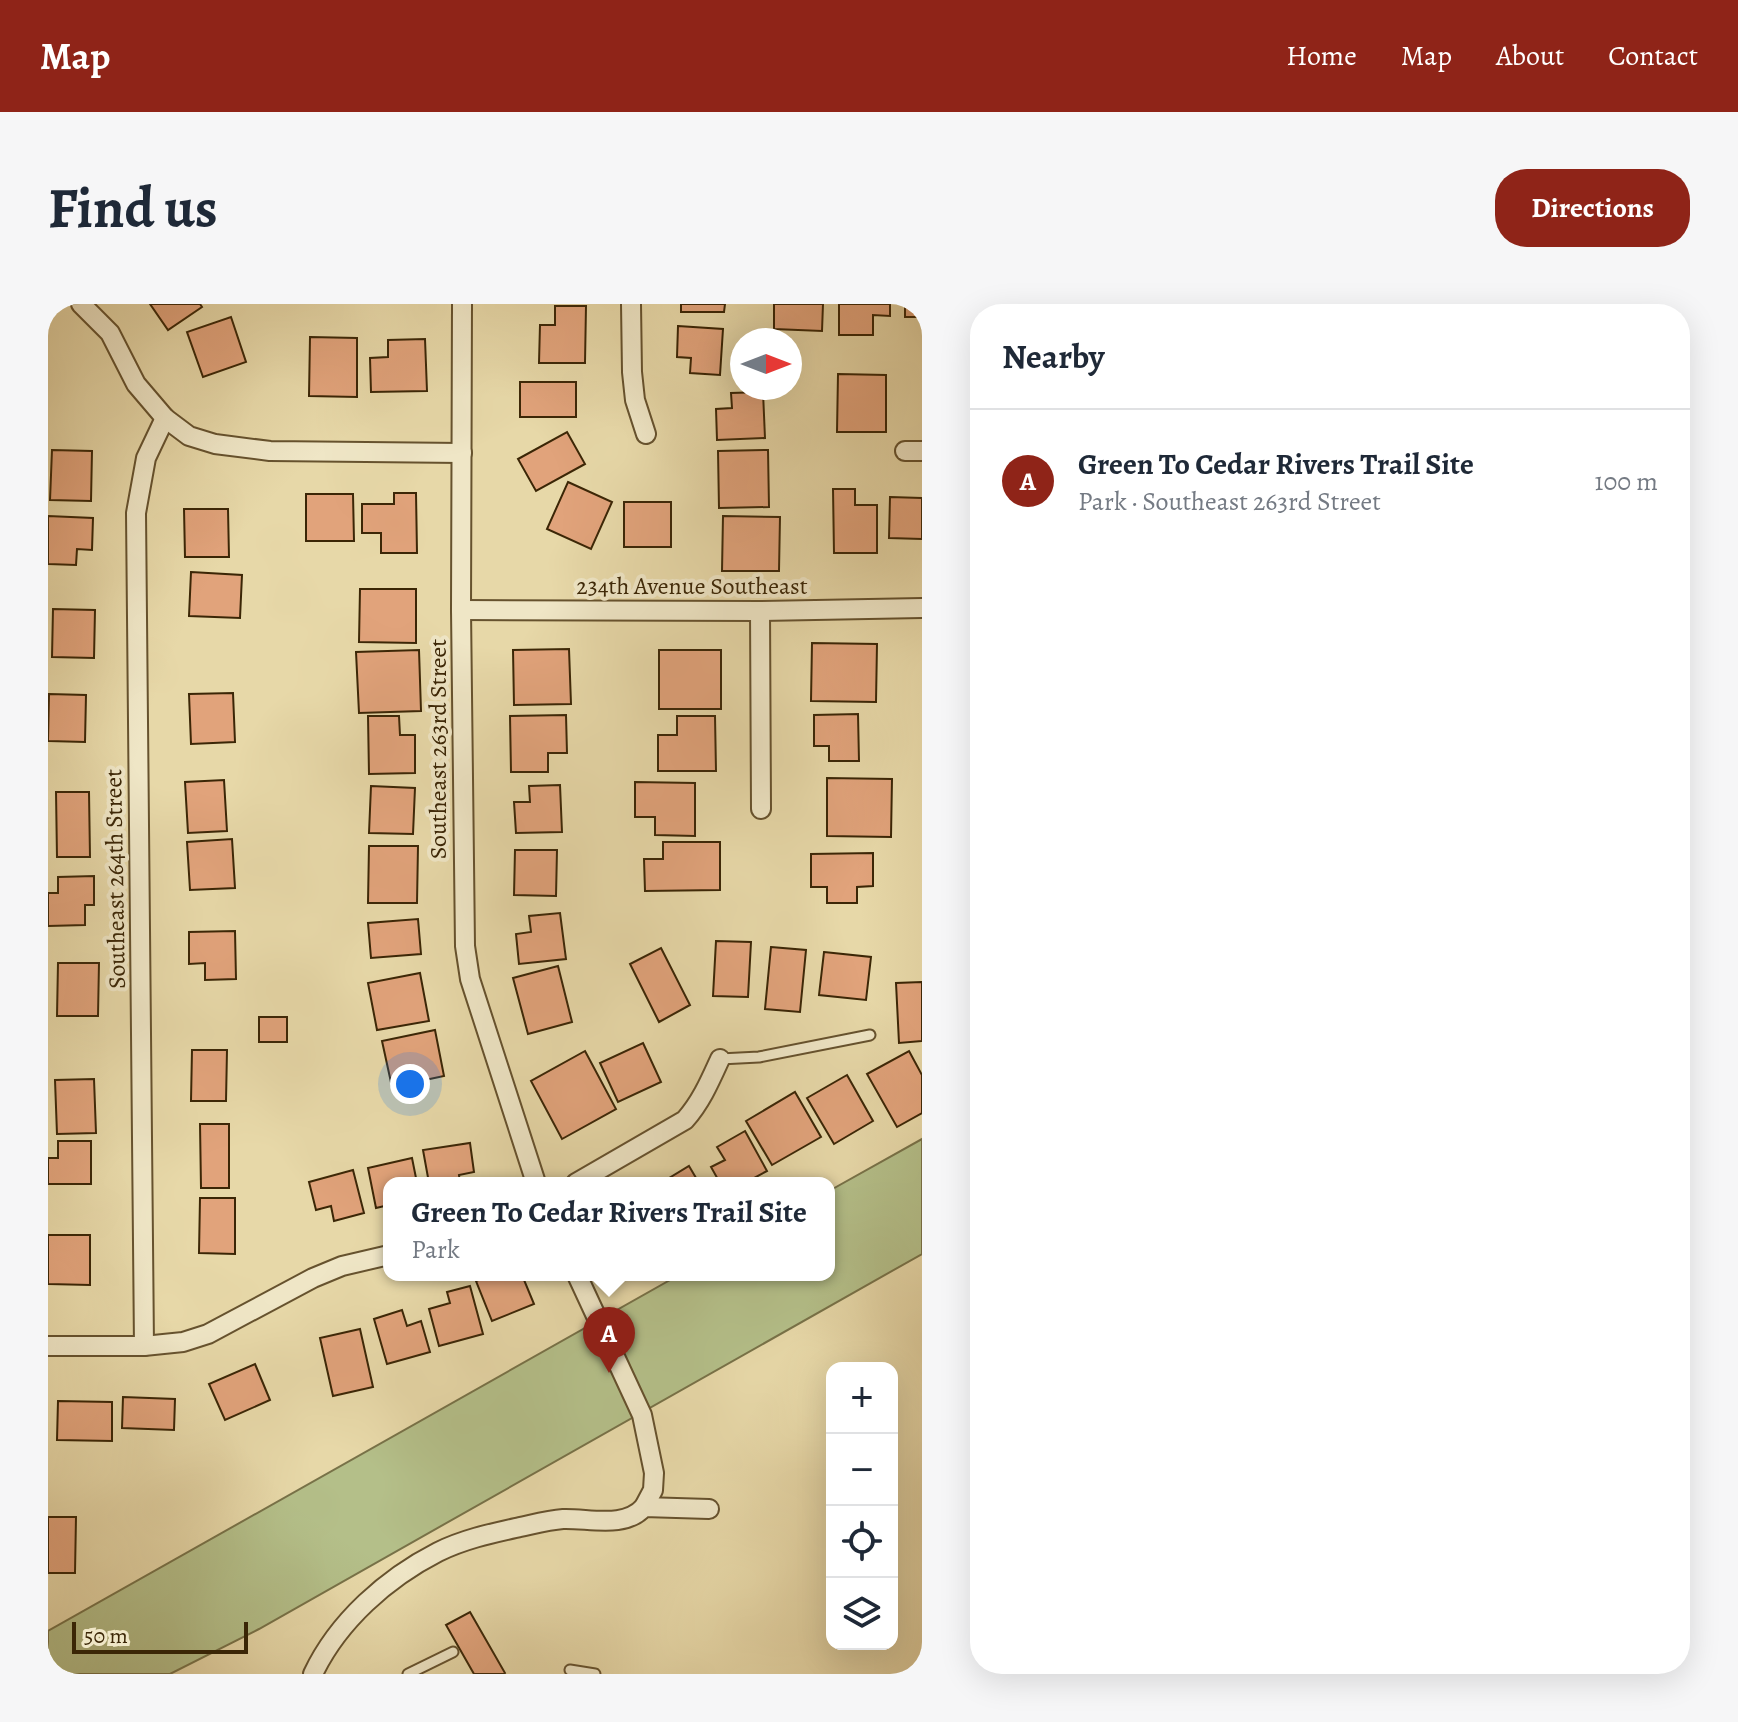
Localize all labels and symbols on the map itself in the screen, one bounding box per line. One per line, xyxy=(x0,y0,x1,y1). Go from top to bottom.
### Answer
north arrow xyxy=(730,328,802,400)
street label: 234th Avenue Southeast xyxy=(576,570,808,602)
street label: Southeast 263rd Street xyxy=(422,639,454,859)
street label: Southeast 264th Street xyxy=(97,769,133,989)
your location xyxy=(390,1064,430,1104)
pin: A xyxy=(583,1307,635,1373)
scale bar xyxy=(72,1618,248,1654)

